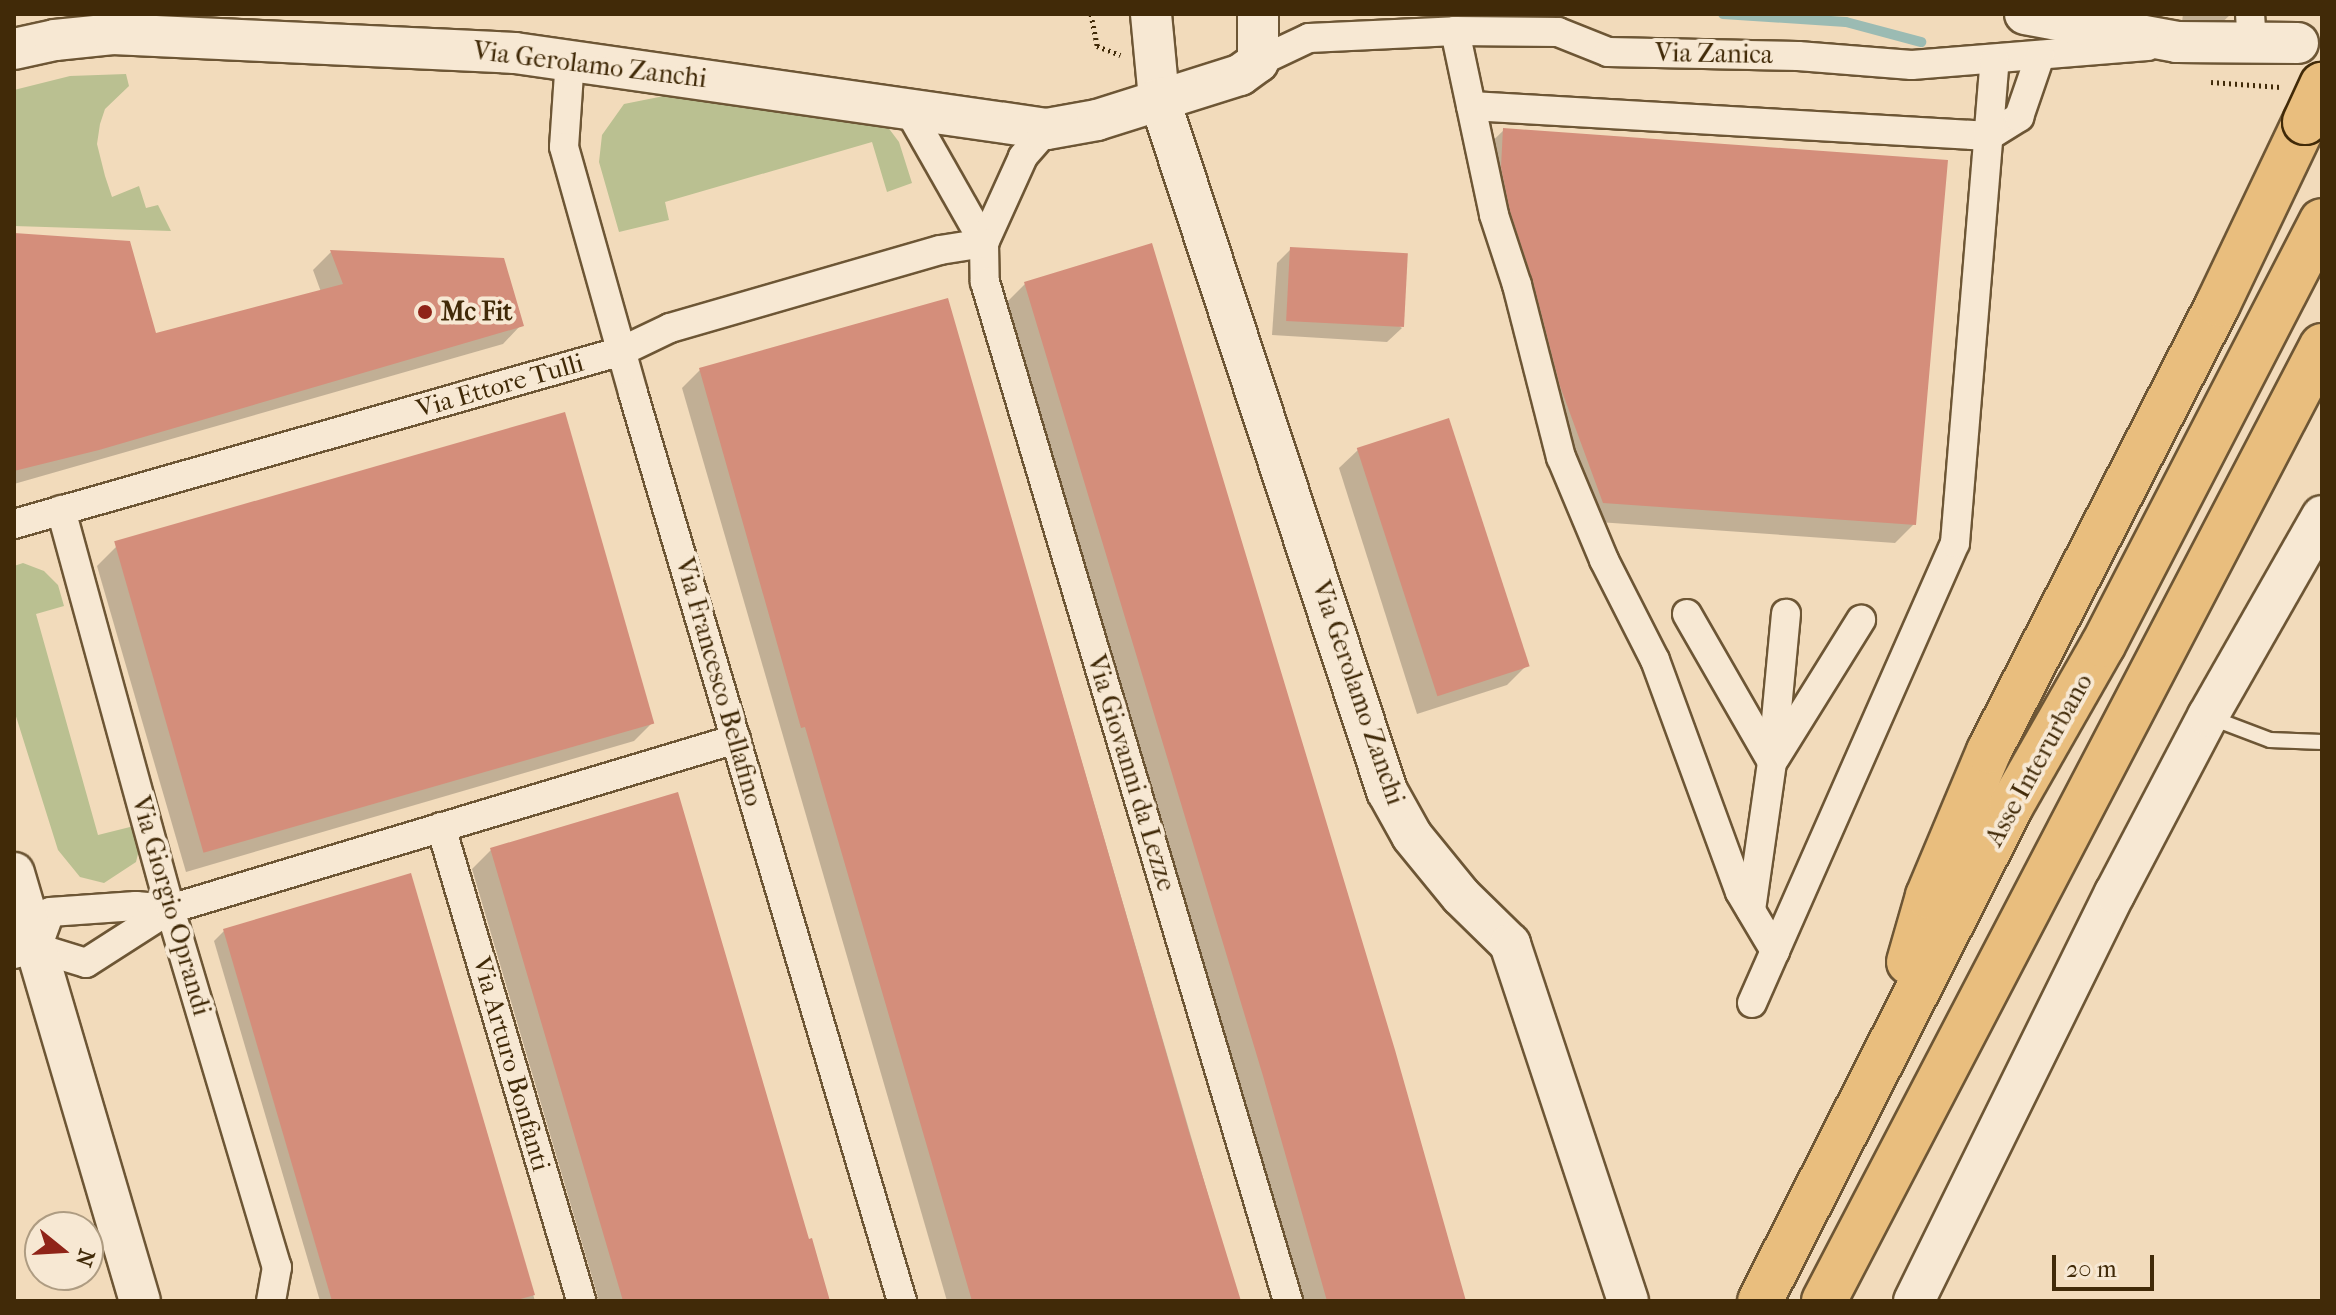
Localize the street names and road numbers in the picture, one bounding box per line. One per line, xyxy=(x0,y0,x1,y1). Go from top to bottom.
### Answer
street label: Via Gerolamo Zanchi xyxy=(471,35,709,95)
street label: Via Zanica xyxy=(1655,37,1773,71)
street label: Via Ettore Tulli xyxy=(413,347,587,425)
street label: Via Francesco Bellafino xyxy=(669,554,769,810)
street label: Via Gerolamo Zanchi xyxy=(1305,577,1411,809)
street label: Via Giovanni da Lezze xyxy=(1080,651,1182,895)
street label: Asse Interurbano xyxy=(1979,668,2099,852)
street label: Via Giorgio Oprandi xyxy=(125,793,217,1019)
street label: Via Arturo Bonfanti xyxy=(466,953,556,1175)

